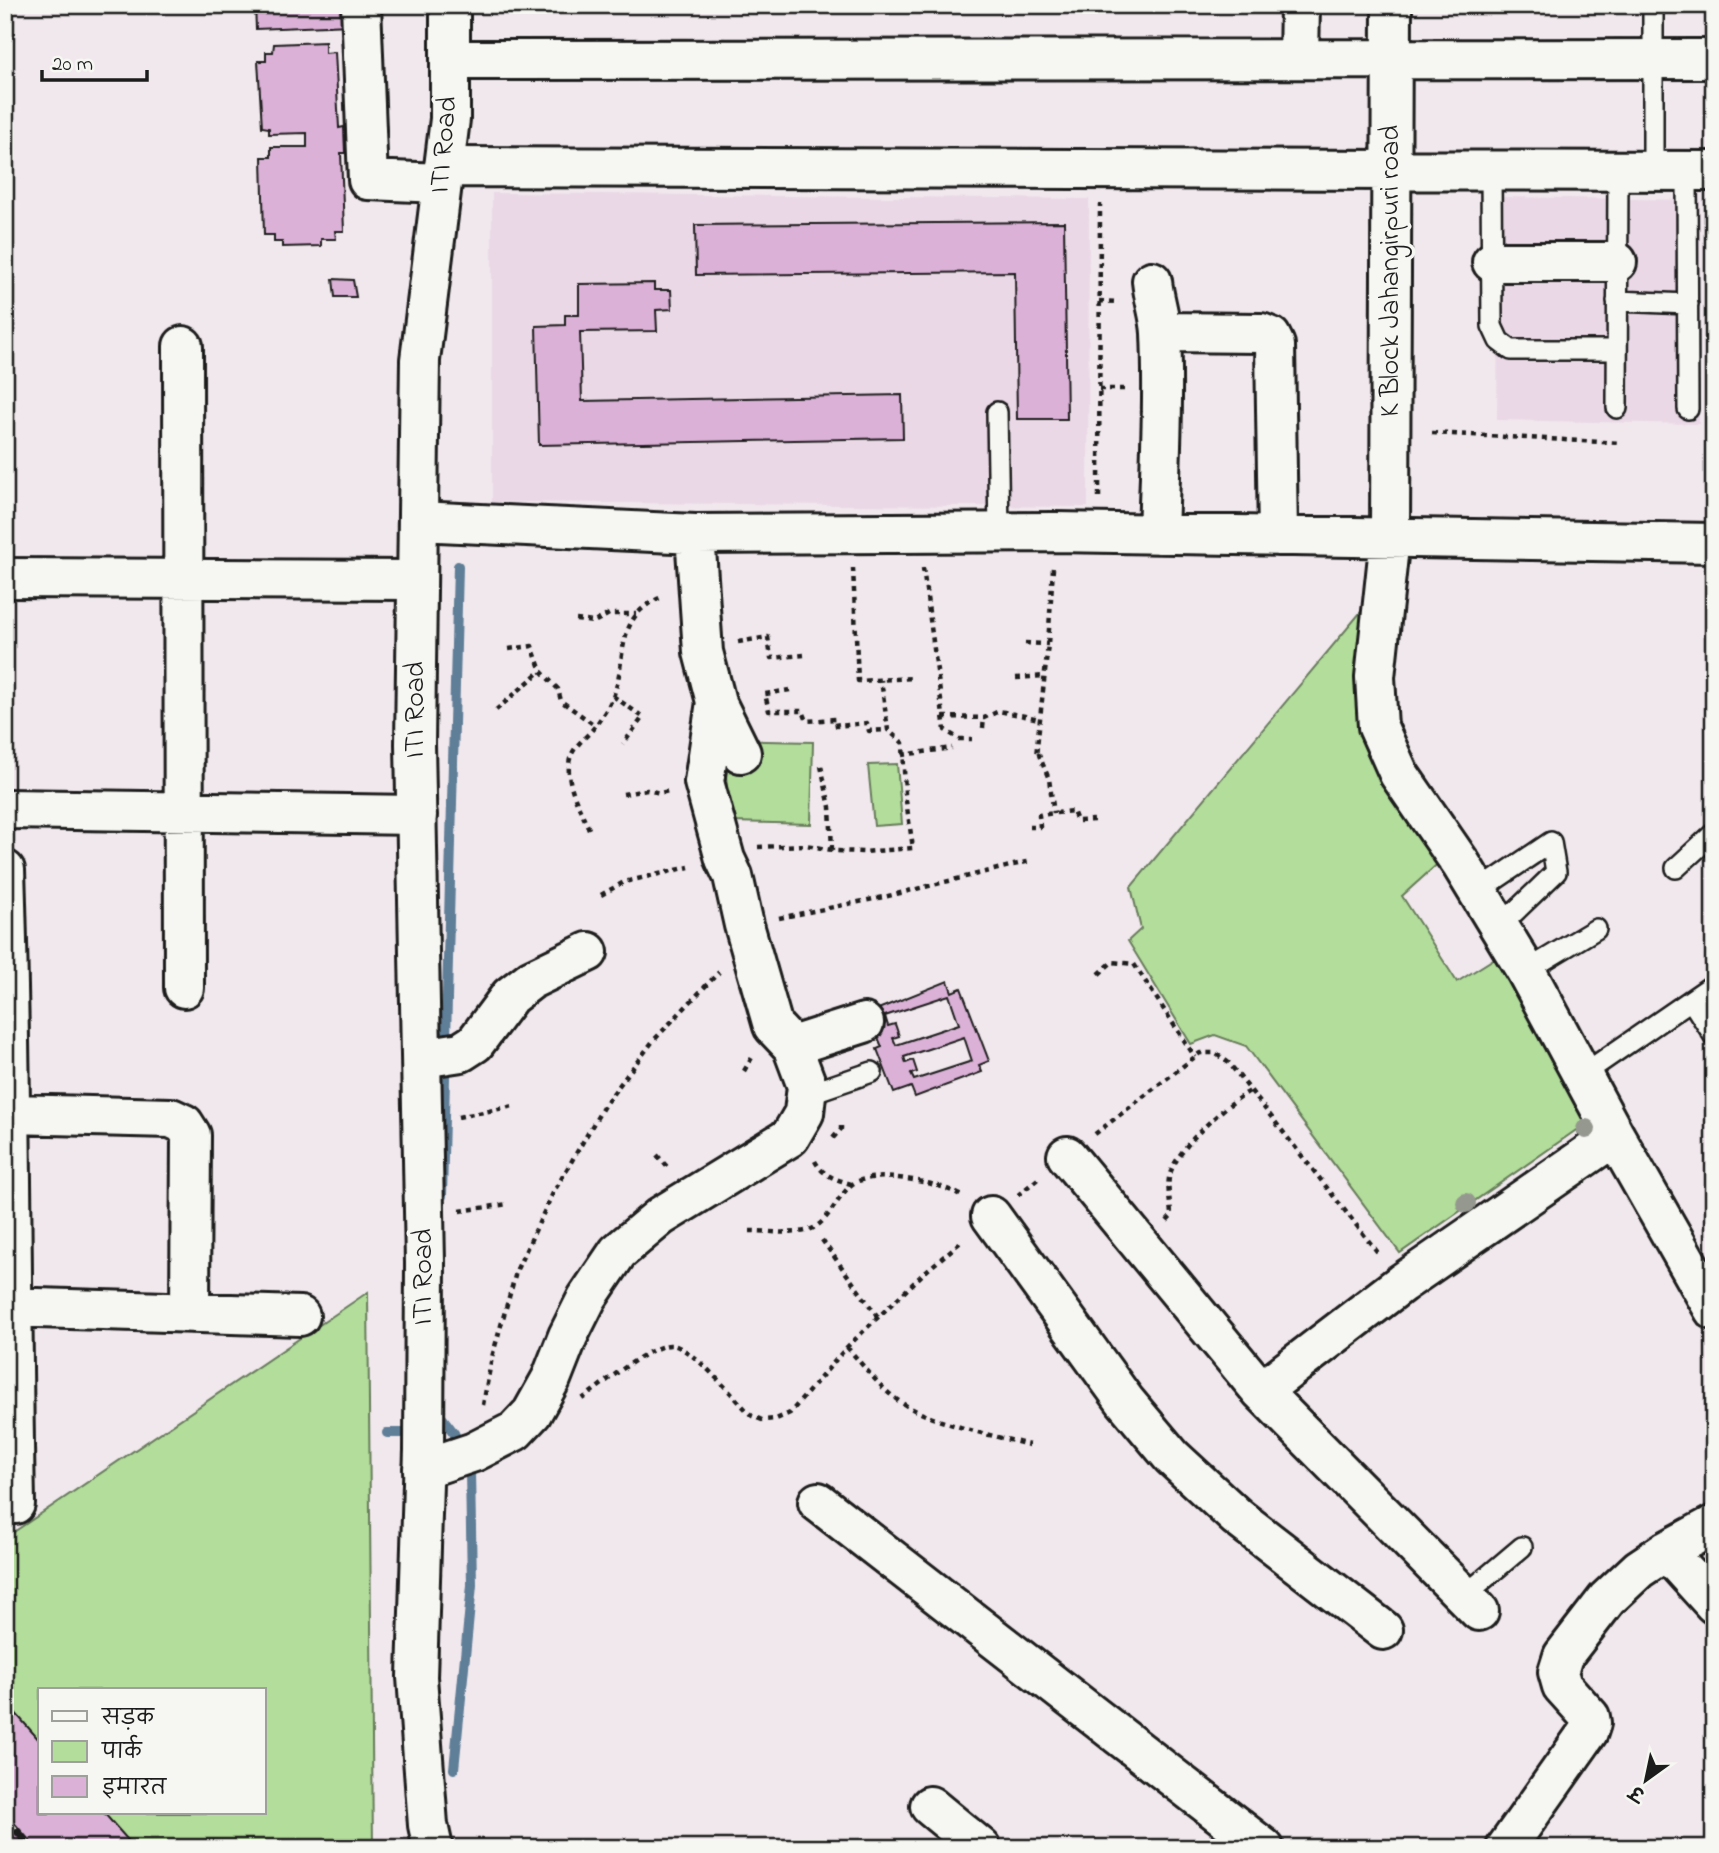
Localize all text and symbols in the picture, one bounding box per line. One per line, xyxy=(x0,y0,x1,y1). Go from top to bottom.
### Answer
scale bar xyxy=(42,38,147,82)
text: 20 m xyxy=(52,50,93,80)
street label: ITI Road xyxy=(420,95,470,195)
street label: K Block Jahangirpuri road xyxy=(1371,125,1412,417)
street label: ITI Road xyxy=(396,661,437,759)
street label: ITI Road xyxy=(404,1228,445,1326)
legend xyxy=(38,1688,266,1814)
text: सड़क xyxy=(101,1704,155,1734)
text: पार्क xyxy=(101,1734,143,1768)
north arrow xyxy=(1610,1744,1680,1814)
text: इमारत xyxy=(102,1774,168,1804)
text: उ xyxy=(1623,1776,1652,1808)

